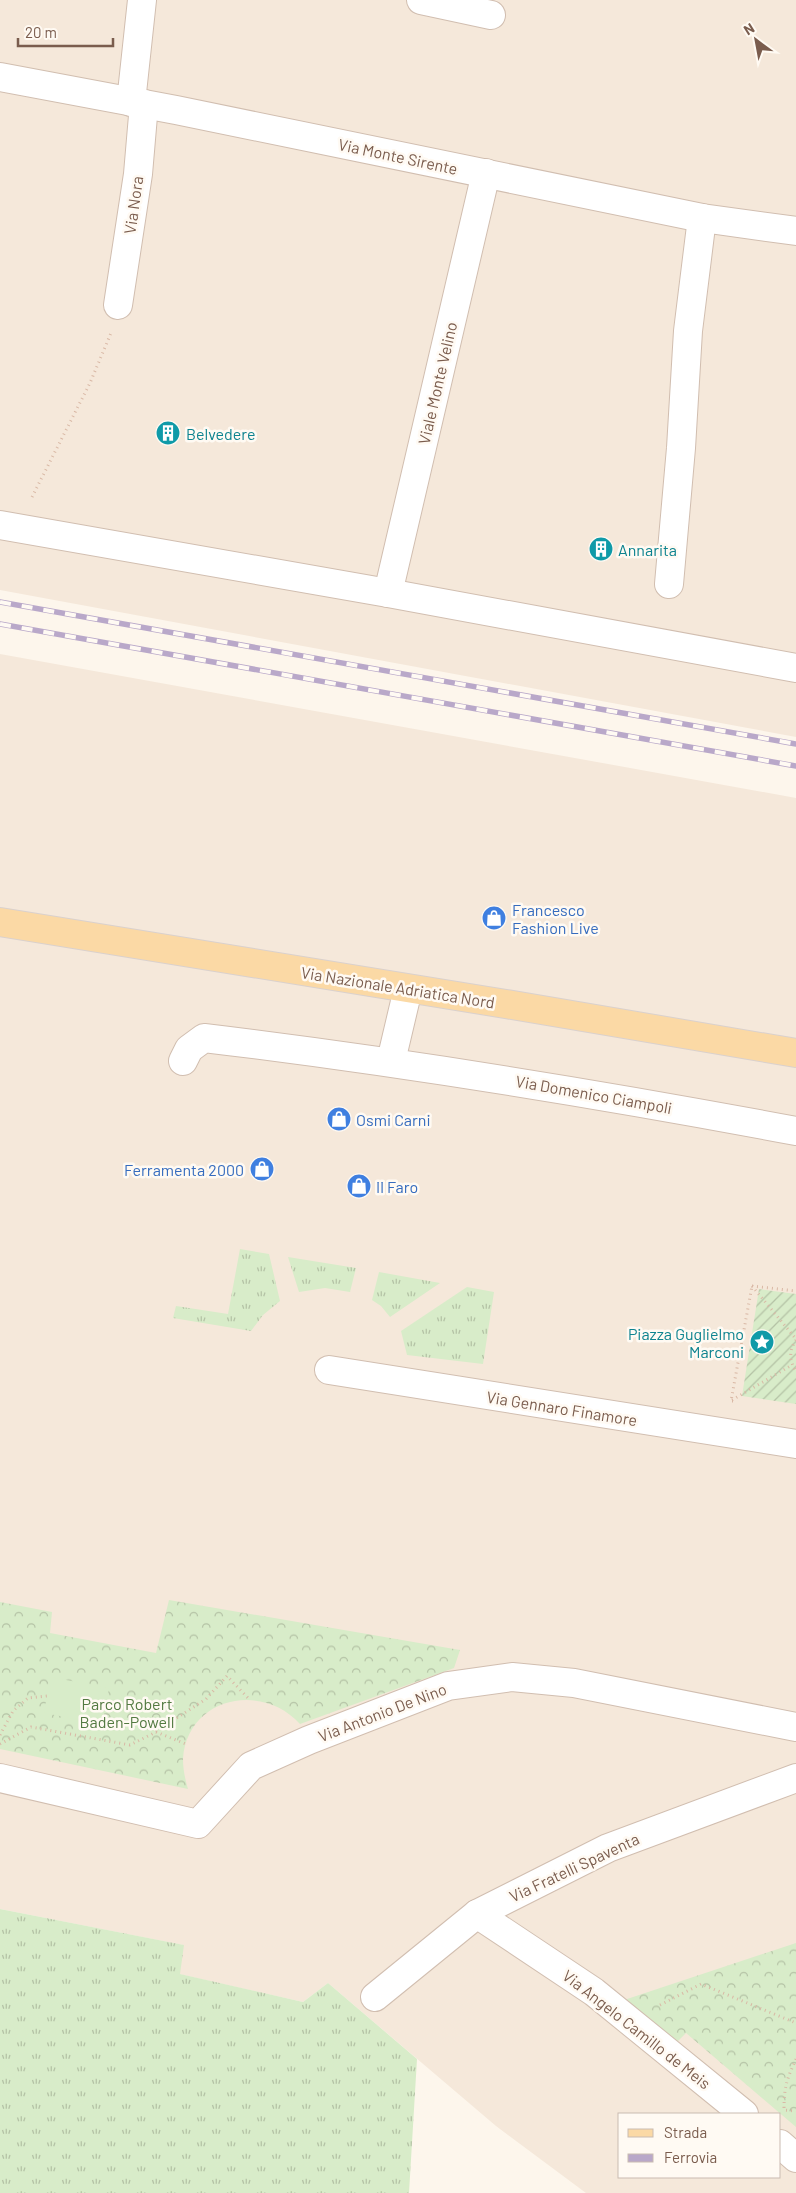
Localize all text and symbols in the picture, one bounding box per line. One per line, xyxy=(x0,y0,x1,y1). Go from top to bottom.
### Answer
scale bar xyxy=(18,15,112,47)
north arrow xyxy=(731,15,781,65)
text: N xyxy=(740,19,757,38)
text: 20 m xyxy=(25,23,57,41)
street label: Via Monte Sirente xyxy=(337,134,459,178)
street label: Via Nora xyxy=(120,175,146,235)
street label: Viale Monte Velino xyxy=(414,320,460,446)
building icon: Belvedere xyxy=(155,420,181,446)
place label: Belvedere xyxy=(186,424,256,443)
building icon: Annarita xyxy=(588,536,614,562)
place label: Annarita xyxy=(618,540,677,559)
place label: Francesco Fashion Live xyxy=(512,900,599,937)
shop icon: Francesco Fashion Live xyxy=(481,905,507,931)
street label: Via Nazionale Adriatica Nord xyxy=(300,962,496,1012)
street label: Via Domenico Ciampoli xyxy=(514,1071,674,1117)
shop icon: Osmi Carni xyxy=(326,1106,352,1132)
place label: Osmi Carni xyxy=(356,1110,430,1129)
shop icon: Ferramenta 2000 xyxy=(249,1156,275,1182)
place label: Ferramenta 2000 xyxy=(124,1160,244,1179)
shop icon: Il Faro xyxy=(346,1173,372,1199)
place label: Il Faro xyxy=(376,1177,418,1196)
place label: Piazza Guglielmo Marconi xyxy=(628,1324,744,1361)
place icon: Piazza Guglielmo Marconi xyxy=(749,1329,775,1355)
street label: Via Gennaro Finamore xyxy=(485,1387,639,1429)
street label: Via Antonio De Nino xyxy=(315,1679,449,1745)
park label: Parco Robert Baden-Powell xyxy=(80,1694,174,1731)
street label: Via Fratelli Spaventa xyxy=(506,1829,642,1905)
street label: Via Angelo Camillo de Meis xyxy=(559,1965,715,2093)
legend xyxy=(618,2113,781,2178)
text: Strada xyxy=(664,2123,707,2141)
text: Ferrovia xyxy=(664,2148,717,2166)

